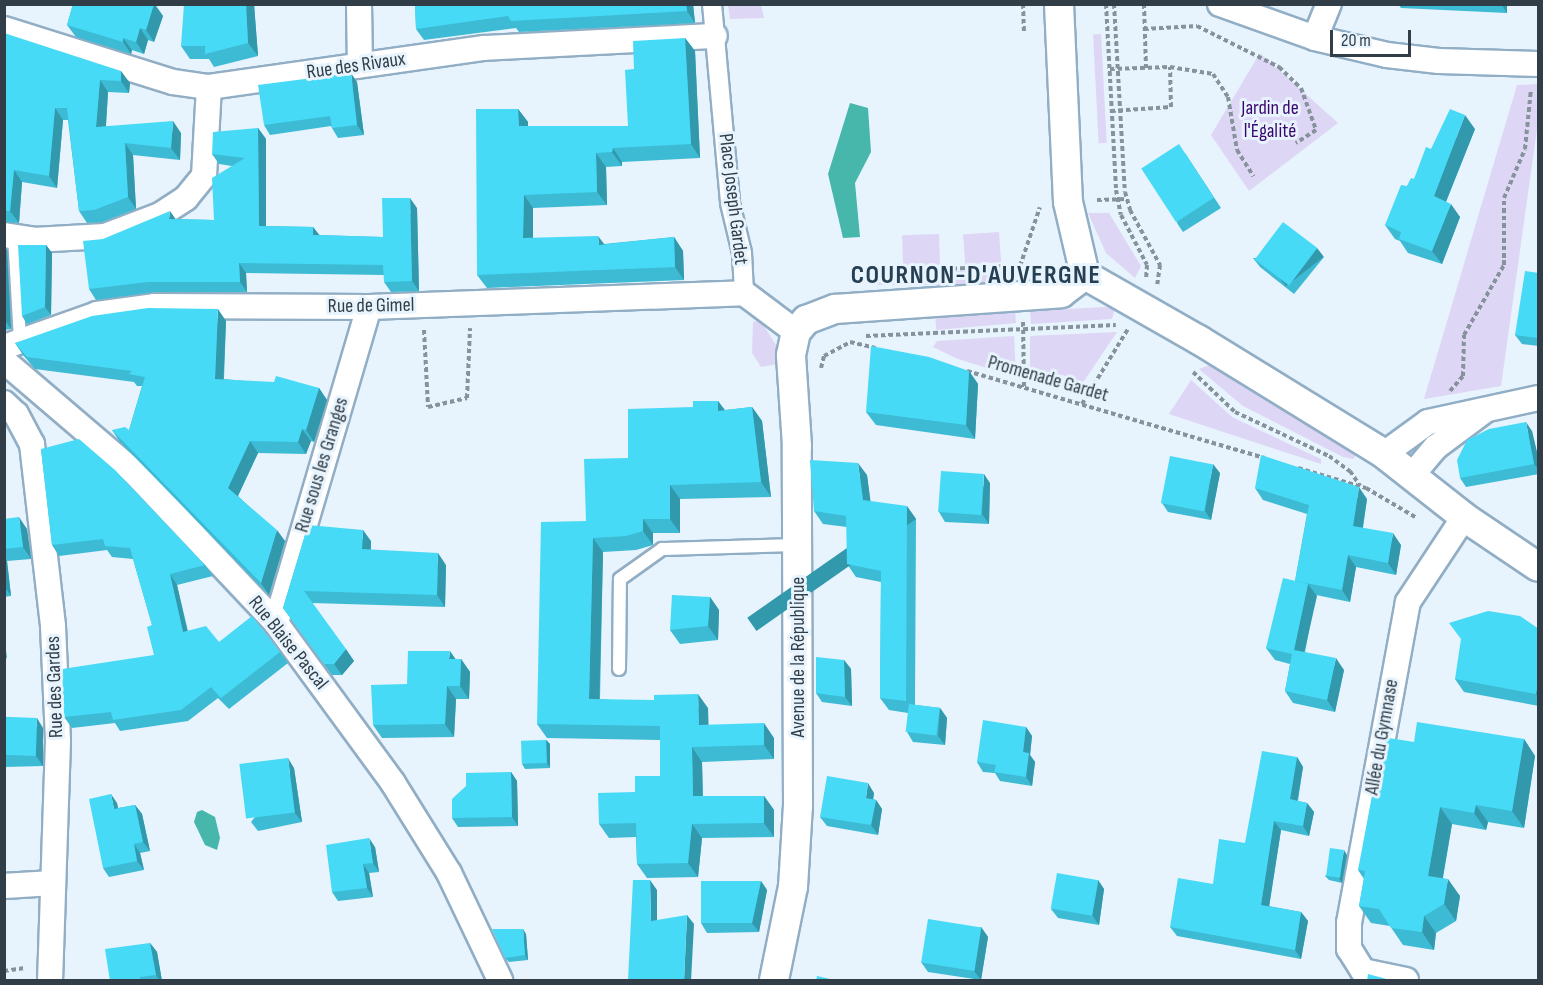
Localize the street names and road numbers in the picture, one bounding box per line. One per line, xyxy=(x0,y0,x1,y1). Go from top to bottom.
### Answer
street label: Rue des Rivaux xyxy=(305,47,407,85)
street label: Place Joseph Gardet xyxy=(713,132,753,266)
street label: Rue de Gimel xyxy=(327,293,415,319)
street label: Promenade Gardet xyxy=(985,350,1111,408)
street label: Rue sous les Granges xyxy=(290,395,354,535)
street label: Avenue de la République xyxy=(786,577,810,737)
street label: Rue Blaise Pascal xyxy=(243,591,333,695)
street label: Rue des Gardes xyxy=(41,636,69,738)
street label: Allée du Gymnase xyxy=(1360,677,1404,797)

